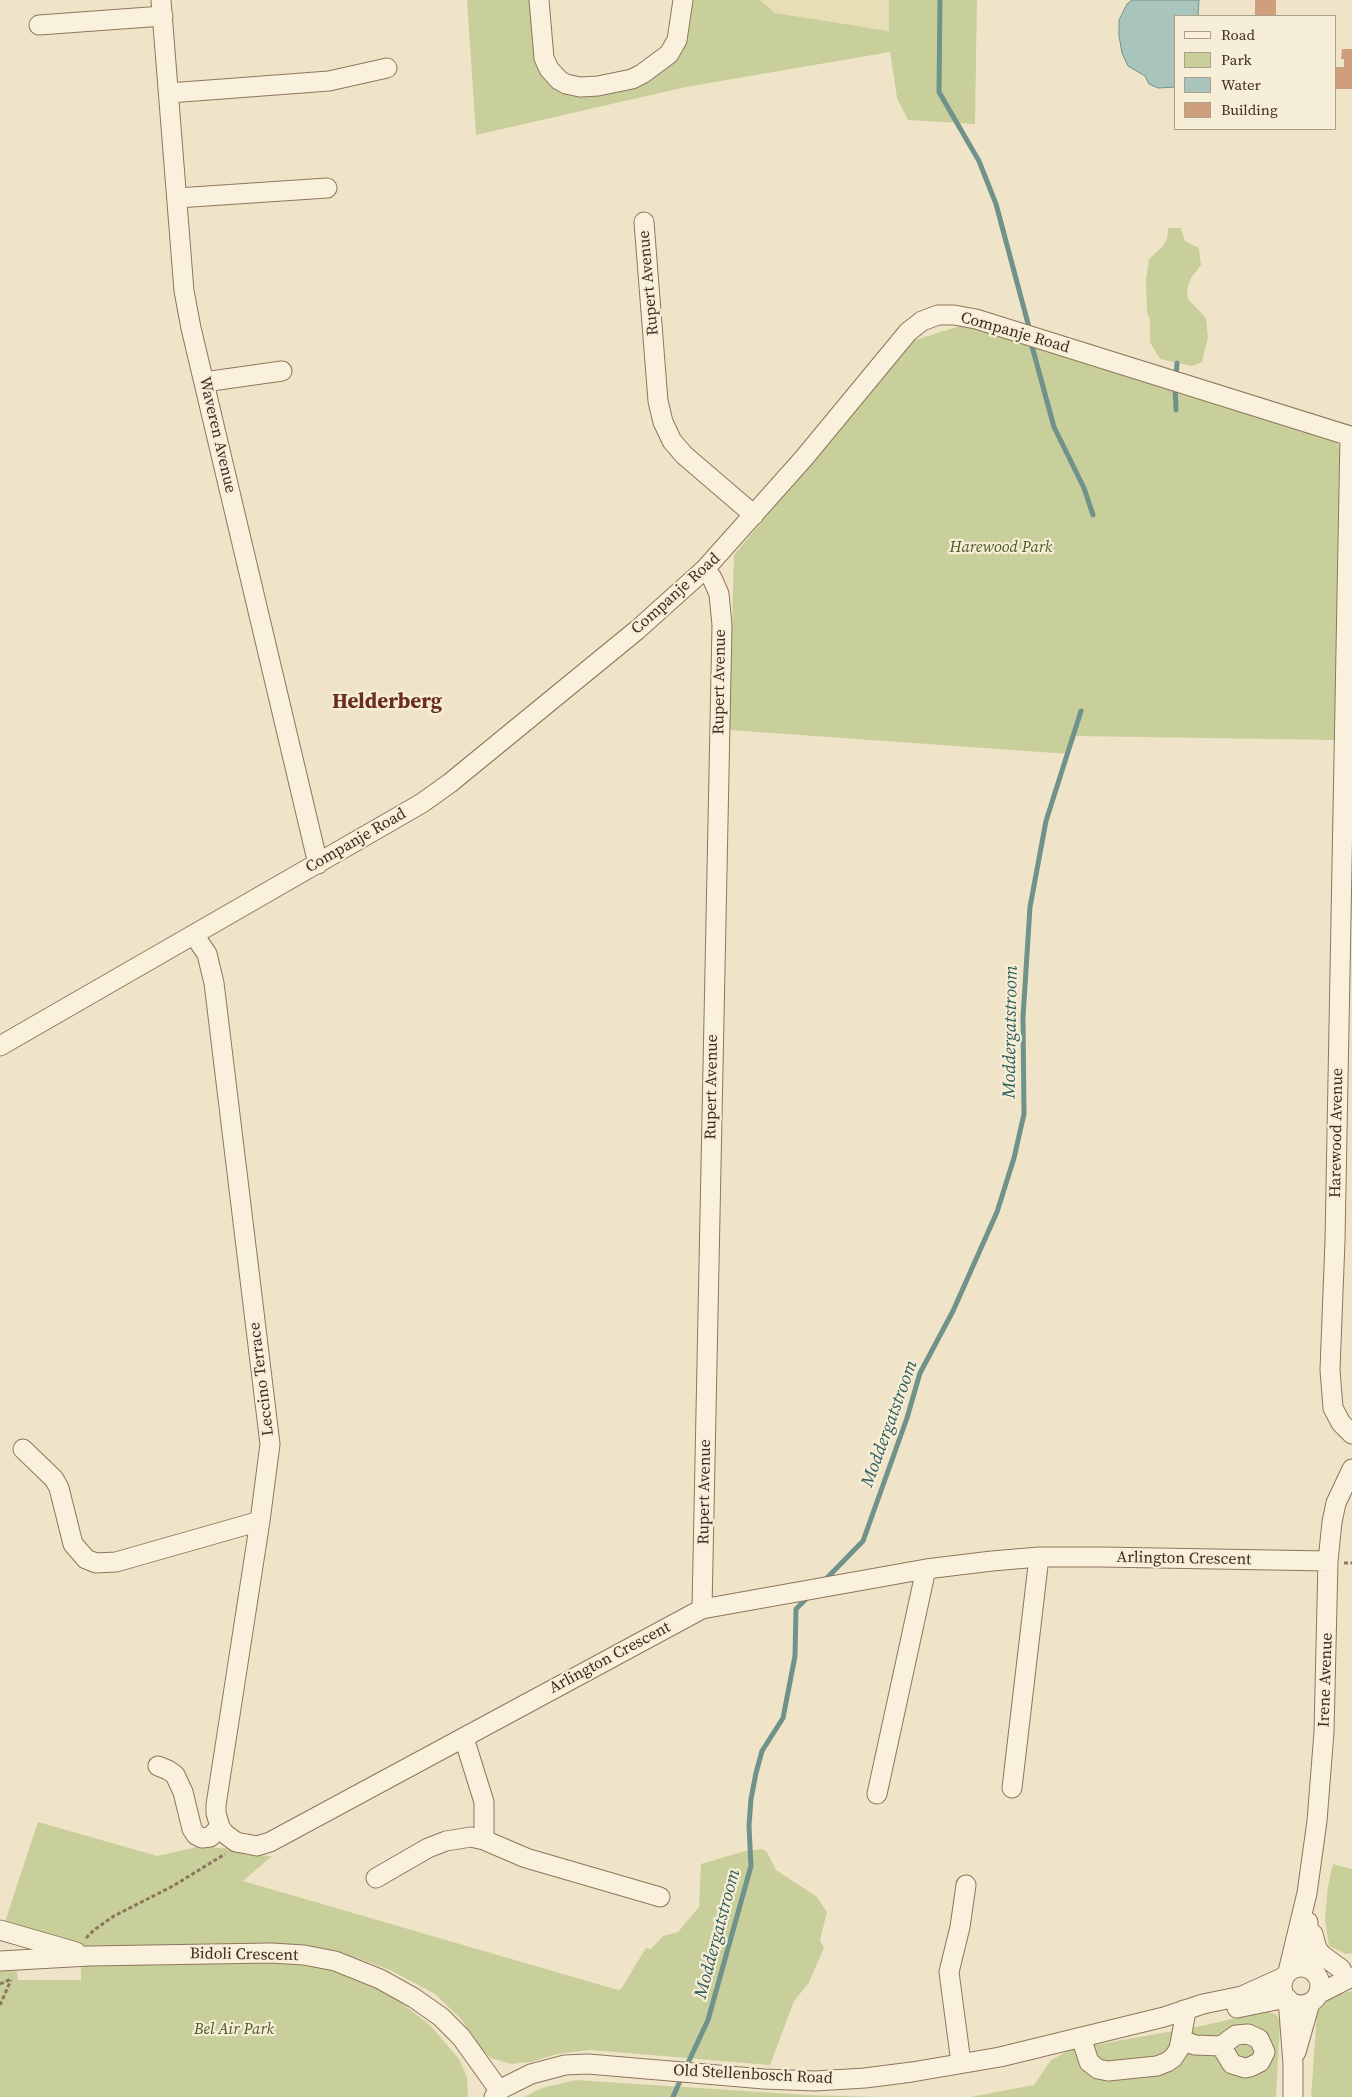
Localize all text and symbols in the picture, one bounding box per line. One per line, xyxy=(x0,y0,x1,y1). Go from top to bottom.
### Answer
legend xyxy=(1174,15,1337,130)
text: Road xyxy=(1221,24,1255,45)
text: Park xyxy=(1221,49,1252,70)
text: Water xyxy=(1221,74,1261,95)
text: Building xyxy=(1221,99,1278,120)
street label: Rupert Avenue xyxy=(635,230,663,336)
street label: Companje Road xyxy=(958,308,1072,358)
street label: Waveren Avenue xyxy=(194,375,240,495)
park label: Harewood Park xyxy=(950,538,1052,558)
street label: Companje Road xyxy=(628,549,724,639)
street label: Rupert Avenue xyxy=(709,629,731,735)
district label: Helderberg xyxy=(332,690,442,716)
street label: Companje Road xyxy=(302,805,410,877)
water label: Moddergatstroom xyxy=(999,965,1023,1099)
street label: Rupert Avenue xyxy=(701,1034,723,1140)
street label: Harewood Avenue xyxy=(1326,1068,1348,1198)
street label: Leccino Terrace xyxy=(245,1321,279,1437)
water label: Moddergatstroom xyxy=(857,1358,923,1490)
street label: Rupert Avenue xyxy=(694,1439,716,1545)
street label: Arlington Crescent xyxy=(1116,1548,1252,1570)
street label: Arlington Crescent xyxy=(546,1618,674,1698)
street label: Irene Avenue xyxy=(1315,1632,1337,1728)
water label: Moddergatstroom xyxy=(690,1867,746,2001)
street label: Bidoli Crescent xyxy=(190,1944,298,1966)
park label: Bel Air Park xyxy=(194,2020,274,2040)
street label: Old Stellenbosch Road xyxy=(673,2061,833,2089)

